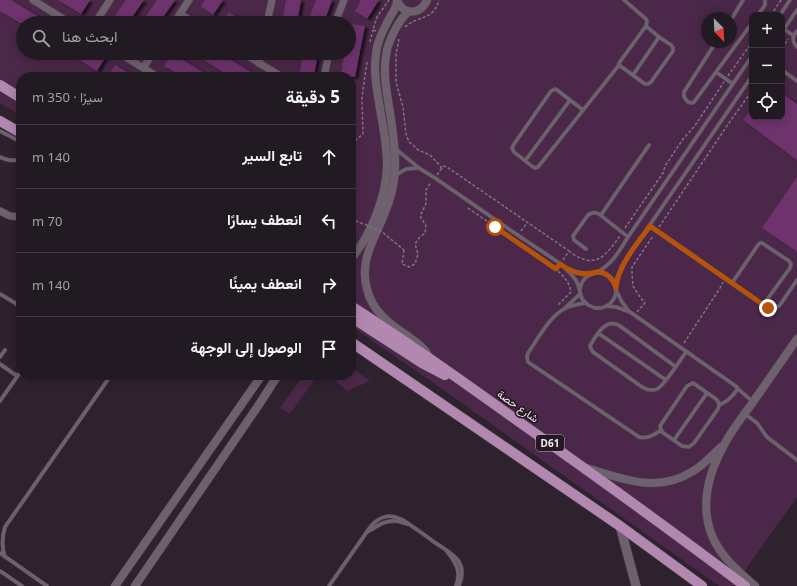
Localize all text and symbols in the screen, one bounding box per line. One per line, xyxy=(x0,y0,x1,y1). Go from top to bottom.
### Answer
north arrow xyxy=(701,12,737,48)
map controls xyxy=(749,12,785,120)
button: + xyxy=(749,12,785,48)
search box xyxy=(16,16,356,60)
text: ابحث هنا xyxy=(62,26,117,46)
icon: search xyxy=(30,27,52,49)
button: − xyxy=(749,48,785,84)
button: locate xyxy=(749,84,785,120)
text: 5 دقيقة xyxy=(286,85,340,108)
text: سيرًا · 350 m xyxy=(32,88,103,106)
text: تابع السير xyxy=(242,145,302,165)
icon: ahead xyxy=(318,146,340,168)
text: 140 m xyxy=(32,148,70,166)
text: انعطف يسارًا xyxy=(227,209,302,229)
icon: left xyxy=(318,210,340,232)
text: 70 m xyxy=(32,212,62,230)
route start xyxy=(486,218,504,236)
text: انعطف يمينًا xyxy=(229,273,302,293)
icon: right xyxy=(318,274,340,296)
text: 140 m xyxy=(32,276,70,294)
route end xyxy=(759,299,777,317)
text: الوصول إلى الوجهة xyxy=(191,337,302,357)
icon: arrive xyxy=(318,338,340,360)
street label: شارع حصة xyxy=(494,386,542,426)
road number: D61 xyxy=(536,435,564,451)

